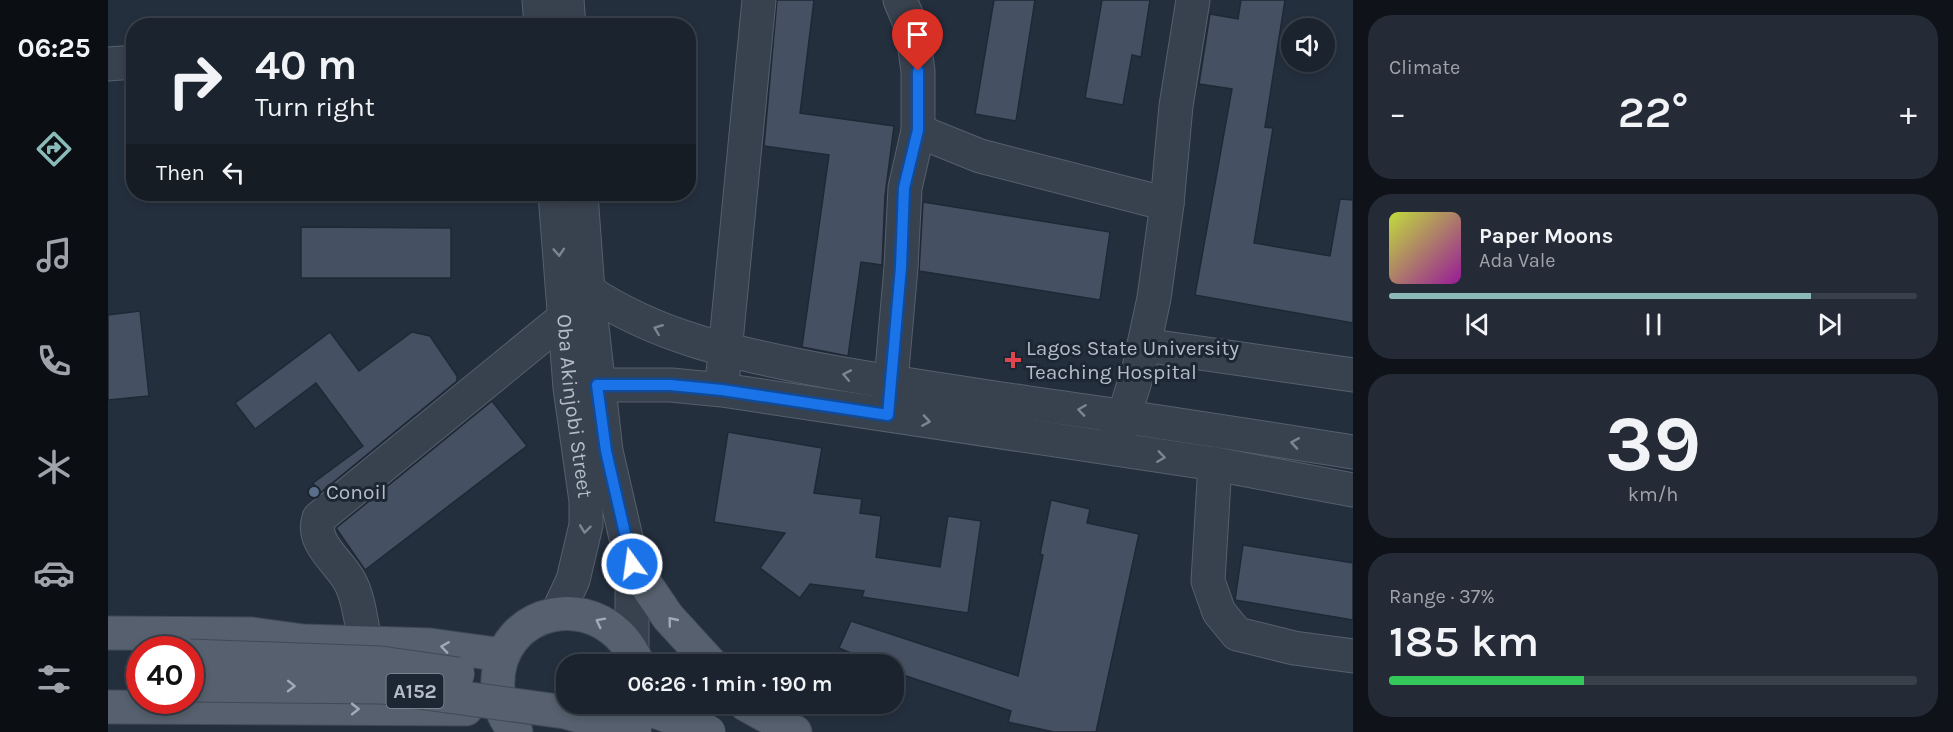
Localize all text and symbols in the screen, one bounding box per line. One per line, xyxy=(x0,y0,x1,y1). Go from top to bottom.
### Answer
pin xyxy=(892,9,943,71)
icon: arrive xyxy=(901,18,934,51)
map controls xyxy=(1281,18,1335,72)
button: sound xyxy=(1281,18,1335,72)
text: 06:25 xyxy=(18,32,90,64)
text: 40 m xyxy=(255,40,357,90)
icon: right xyxy=(156,42,234,120)
text: Climate xyxy=(1389,56,1460,79)
text: 22° xyxy=(1618,86,1688,138)
text: Turn right xyxy=(255,91,375,123)
text: − xyxy=(1389,94,1406,132)
text: + xyxy=(1900,94,1917,132)
icon: directions xyxy=(33,128,75,170)
icon: left xyxy=(217,156,250,189)
text: Then xyxy=(156,160,205,186)
text: Paper Moons xyxy=(1479,223,1613,249)
icon: music xyxy=(33,234,75,276)
one-way arrow xyxy=(552,247,565,256)
text: Ada Vale xyxy=(1479,249,1556,272)
icon: previous xyxy=(1461,308,1494,341)
icon: pause xyxy=(1637,308,1670,341)
icon: next xyxy=(1813,308,1846,341)
street label: Oba Akinjobi Street xyxy=(552,313,597,500)
one-way arrow xyxy=(654,324,665,336)
place label: Lagos State University Teaching Hospital xyxy=(1026,336,1239,384)
icon: phone xyxy=(33,340,75,382)
marker: Lagos State University Teaching Hospital xyxy=(1004,351,1022,369)
one-way arrow xyxy=(843,369,853,382)
text: 39 xyxy=(1605,398,1701,490)
one-way arrow xyxy=(1077,405,1086,417)
one-way arrow xyxy=(922,414,931,426)
one-way arrow xyxy=(1291,438,1300,450)
icon: climate xyxy=(33,446,75,488)
one-way arrow xyxy=(1156,450,1165,463)
place label: Conoil xyxy=(326,480,387,504)
text: km/h xyxy=(1628,483,1678,506)
marker: Conoil xyxy=(307,485,321,499)
one-way arrow xyxy=(579,525,591,534)
position arrow xyxy=(600,532,664,596)
icon: car xyxy=(33,552,75,594)
text: Range · 37% xyxy=(1389,585,1495,608)
text: 185 km xyxy=(1389,615,1539,667)
one-way arrow xyxy=(668,617,679,628)
one-way arrow xyxy=(596,618,607,629)
speed limit sign: 40 xyxy=(126,636,204,714)
one-way arrow xyxy=(440,641,450,654)
icon: filters xyxy=(33,658,75,700)
text: 06:26 · 1 min · 190 m xyxy=(627,671,833,697)
road number: A152 xyxy=(386,674,444,708)
one-way arrow xyxy=(286,680,295,692)
one-way arrow xyxy=(351,703,360,715)

